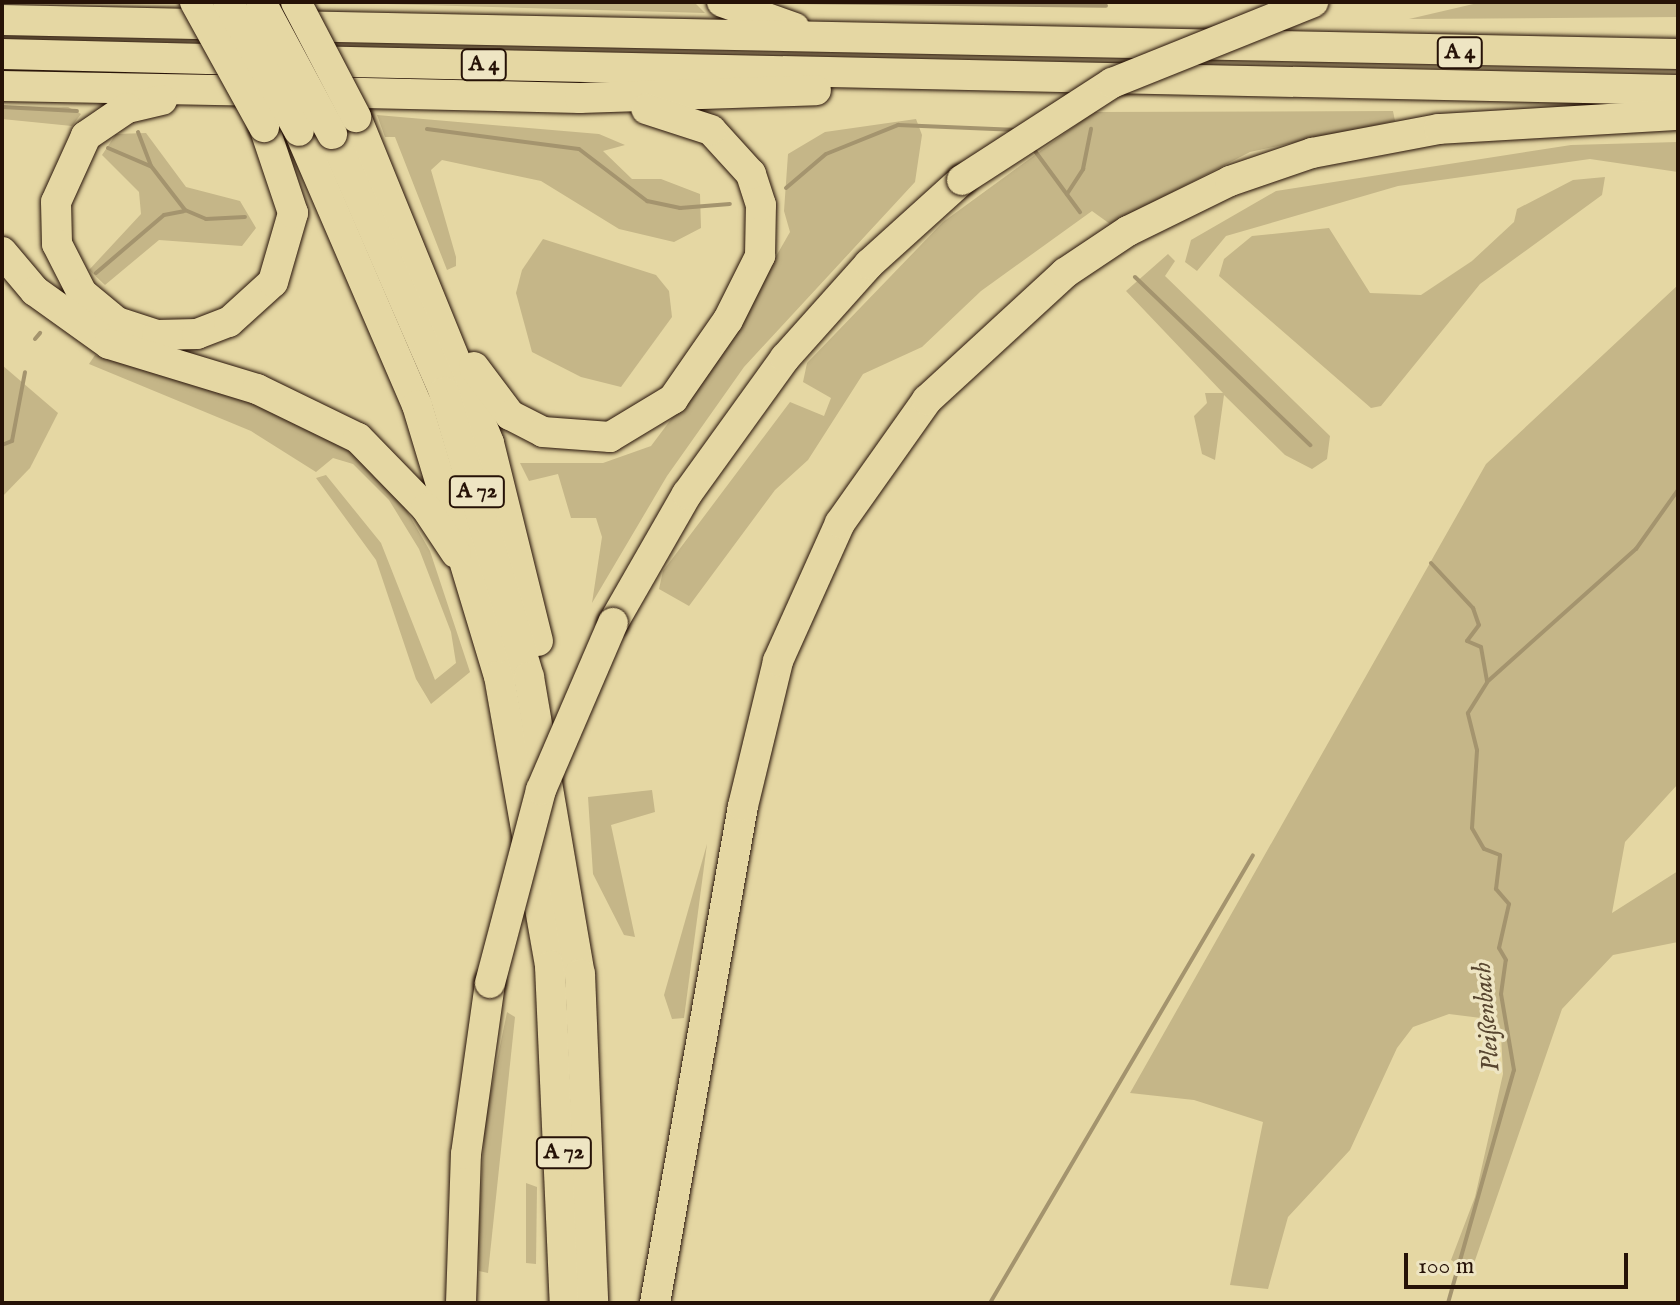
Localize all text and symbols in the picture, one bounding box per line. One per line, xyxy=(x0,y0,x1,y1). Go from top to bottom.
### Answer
road number: A 4 xyxy=(1436,35,1484,71)
road number: A 4 xyxy=(460,47,508,83)
road number: A 72 xyxy=(447,474,507,510)
water label: Pleißenbach xyxy=(1467,961,1507,1073)
road number: A 72 xyxy=(534,1135,594,1171)
scale bar xyxy=(1408,1237,1632,1287)
text: 100 m xyxy=(1418,1251,1474,1282)

